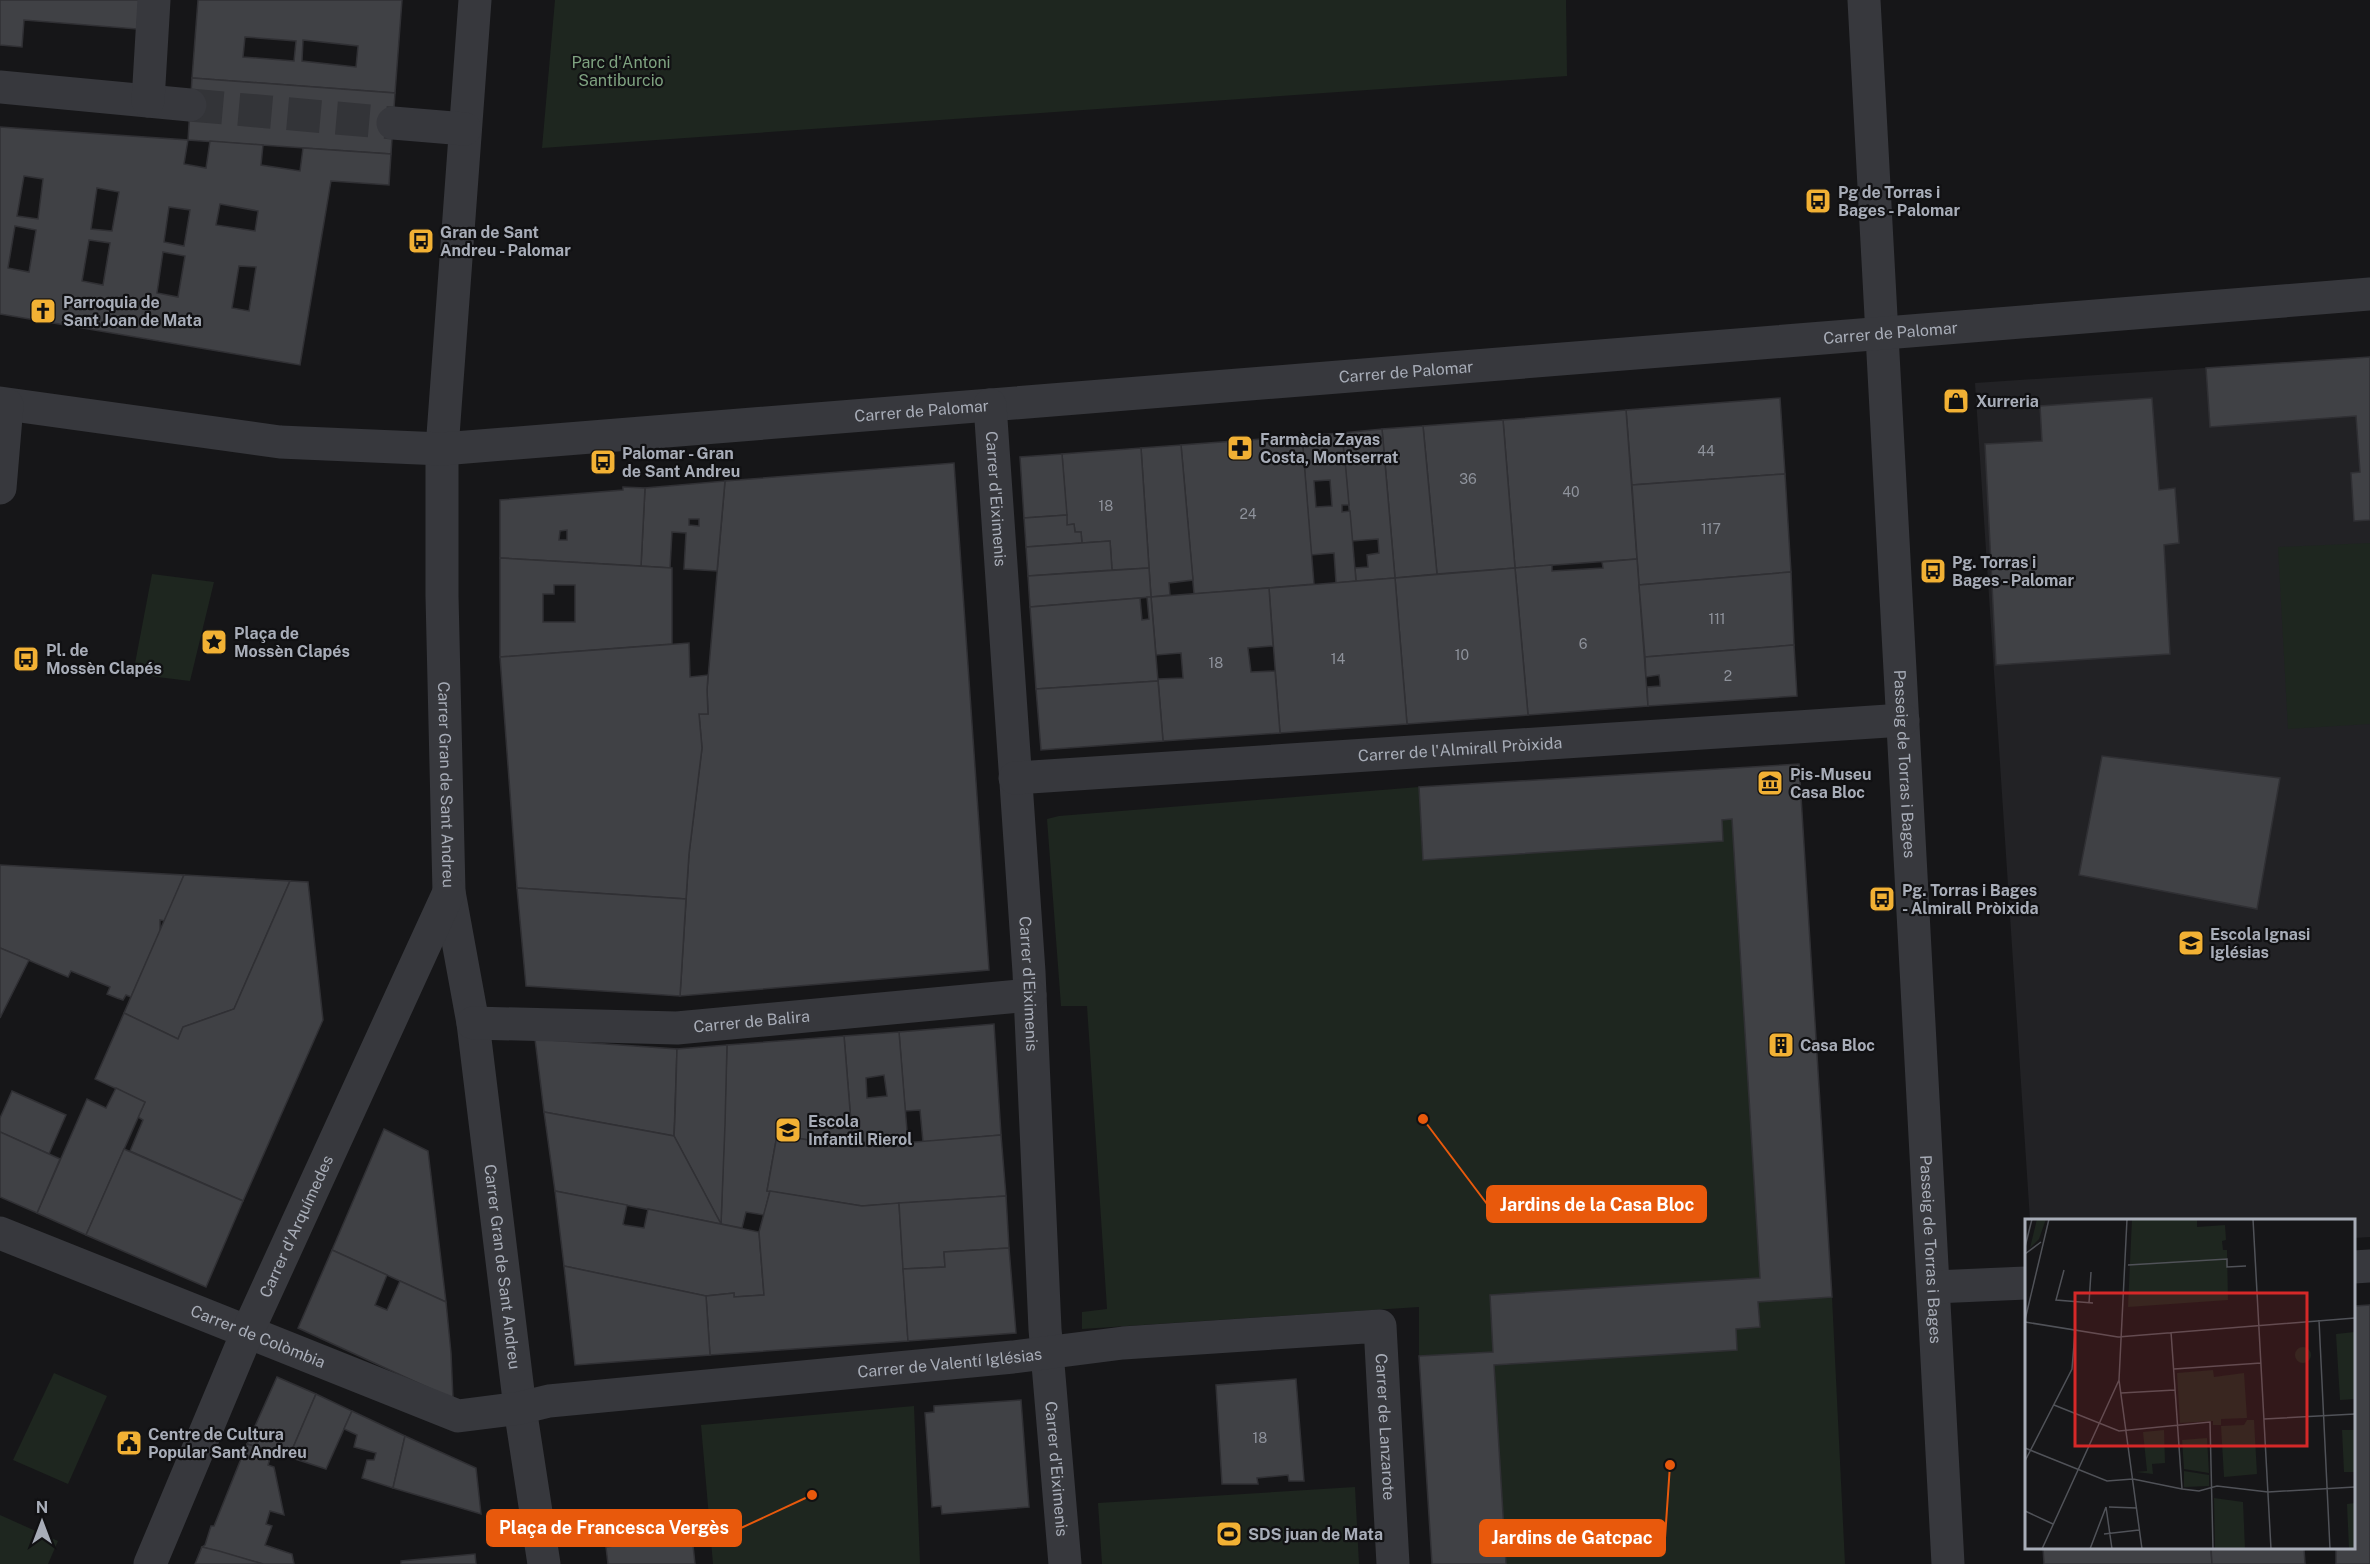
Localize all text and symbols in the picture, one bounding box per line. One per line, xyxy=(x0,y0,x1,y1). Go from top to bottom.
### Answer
park label: Parc d'Antoni Santiburcio xyxy=(571,53,671,90)
place label: Pg de Torras i Bages - Palomar xyxy=(1838,183,1960,220)
bus stop icon: Pg de Torras i Bages - Palomar xyxy=(1803,186,1833,216)
place label: Gran de Sant Andreu - Palomar xyxy=(440,223,571,260)
bus stop icon: Gran de Sant Andreu - Palomar xyxy=(406,226,436,256)
place label: Parroquia de Sant Joan de Mata xyxy=(63,293,202,330)
church icon: Parroquia de Sant Joan de Mata xyxy=(28,296,58,326)
street label: Carrer de Palomar xyxy=(1822,318,1959,347)
street label: Carrer de Palomar xyxy=(1338,357,1474,386)
shop icon: Xurreria xyxy=(1941,386,1971,416)
place label: Xurreria xyxy=(1976,392,2039,411)
street label: Carrer de Palomar xyxy=(854,396,990,425)
street label: Carrer d'Eiximenis xyxy=(982,430,1011,567)
place label: Farmàcia Zayas Costa, Montserrat xyxy=(1260,430,1399,467)
pharmacy icon: Farmàcia Zayas Costa, Montserrat xyxy=(1225,433,1255,463)
house number: 44 xyxy=(1697,443,1715,459)
place label: Palomar - Gran de Sant Andreu xyxy=(622,444,740,481)
bus stop icon: Palomar - Gran de Sant Andreu xyxy=(588,447,618,477)
house number: 36 xyxy=(1459,471,1477,487)
house number: 40 xyxy=(1562,484,1580,500)
house number: 18 xyxy=(1099,498,1113,514)
house number: 24 xyxy=(1239,506,1257,522)
house number: 117 xyxy=(1701,521,1721,537)
place label: Pg. Torras i Bages - Palomar xyxy=(1952,553,2074,590)
bus stop icon: Pg. Torras i Bages - Palomar xyxy=(1918,556,1948,586)
house number: 111 xyxy=(1708,611,1726,627)
place label: Plaça de Mossèn Clapés xyxy=(234,624,350,661)
place icon: Plaça de Mossèn Clapés xyxy=(199,627,229,657)
house number: 6 xyxy=(1579,636,1588,652)
place label: Pl. de Mossèn Clapés xyxy=(46,641,162,678)
bus stop icon: Pl. de Mossèn Clapés xyxy=(11,644,41,674)
house number: 10 xyxy=(1455,647,1469,663)
house number: 14 xyxy=(1331,651,1345,667)
house number: 18 xyxy=(1209,655,1223,671)
house number: 2 xyxy=(1724,668,1732,684)
street label: Passeig de Torras i Bages xyxy=(1890,669,1920,859)
street label: Carrer Gran de Sant Andreu xyxy=(435,681,458,888)
street label: Carrer de l'Almirall Pròixida xyxy=(1357,733,1563,765)
place label: Pis-Museu Casa Bloc xyxy=(1790,765,1872,802)
museum icon: Pis-Museu Casa Bloc xyxy=(1755,768,1785,798)
place label: Pg. Torras i Bages - Almirall Pròixida xyxy=(1902,881,2038,918)
bus stop icon: Pg. Torras i Bages - Almirall Pròixida xyxy=(1867,884,1897,914)
street label: Carrer d'Eiximenis xyxy=(1016,915,1042,1052)
place label: Escola Ignasi Iglésias xyxy=(2210,925,2310,962)
school or university icon: Escola Ignasi Iglésias xyxy=(2176,928,2206,958)
street label: Carrer de Balira xyxy=(693,1006,811,1036)
building icon: Casa Bloc xyxy=(1766,1030,1796,1060)
place label: Casa Bloc xyxy=(1800,1036,1875,1055)
place label: Escola Infantil Rierol xyxy=(808,1112,913,1149)
school or university icon: Escola Infantil Rierol xyxy=(773,1115,803,1145)
street label: Carrer d'Arquímedes xyxy=(255,1152,337,1300)
street label: Passeig de Torras i Bages xyxy=(1917,1154,1946,1344)
street label: Carrer Gran de Sant Andreu xyxy=(481,1163,525,1370)
callout: Jardins de la Casa Bloc xyxy=(1487,1186,1706,1222)
text: Jardins de la Casa Bloc xyxy=(1500,1194,1694,1215)
inset map xyxy=(2025,1219,2355,1549)
street label: Carrer de Colòmbia xyxy=(188,1301,328,1372)
street label: Carrer de Valentí Iglésias xyxy=(856,1344,1043,1381)
street label: Carrer de Lanzarote xyxy=(1372,1353,1399,1501)
street label: Carrer d'Eiximenis xyxy=(1042,1400,1072,1537)
place label: Centre de Cultura Popular Sant Andreu xyxy=(148,1425,307,1462)
public building icon: Centre de Cultura Popular Sant Andreu xyxy=(114,1428,144,1458)
house number: 18 xyxy=(1253,1430,1267,1446)
north arrow xyxy=(12,1492,72,1552)
text: N xyxy=(36,1498,48,1517)
callout: Plaça de Francesca Vergès xyxy=(487,1510,741,1546)
text: Plaça de Francesca Vergès xyxy=(499,1517,729,1538)
sports icon: SDS juan de Mata xyxy=(1214,1519,1244,1549)
callout: Jardins de Gatcpac xyxy=(1480,1520,1665,1556)
place label: SDS juan de Mata xyxy=(1248,1525,1383,1544)
text: Jardins de Gatcpac xyxy=(1491,1527,1653,1548)

